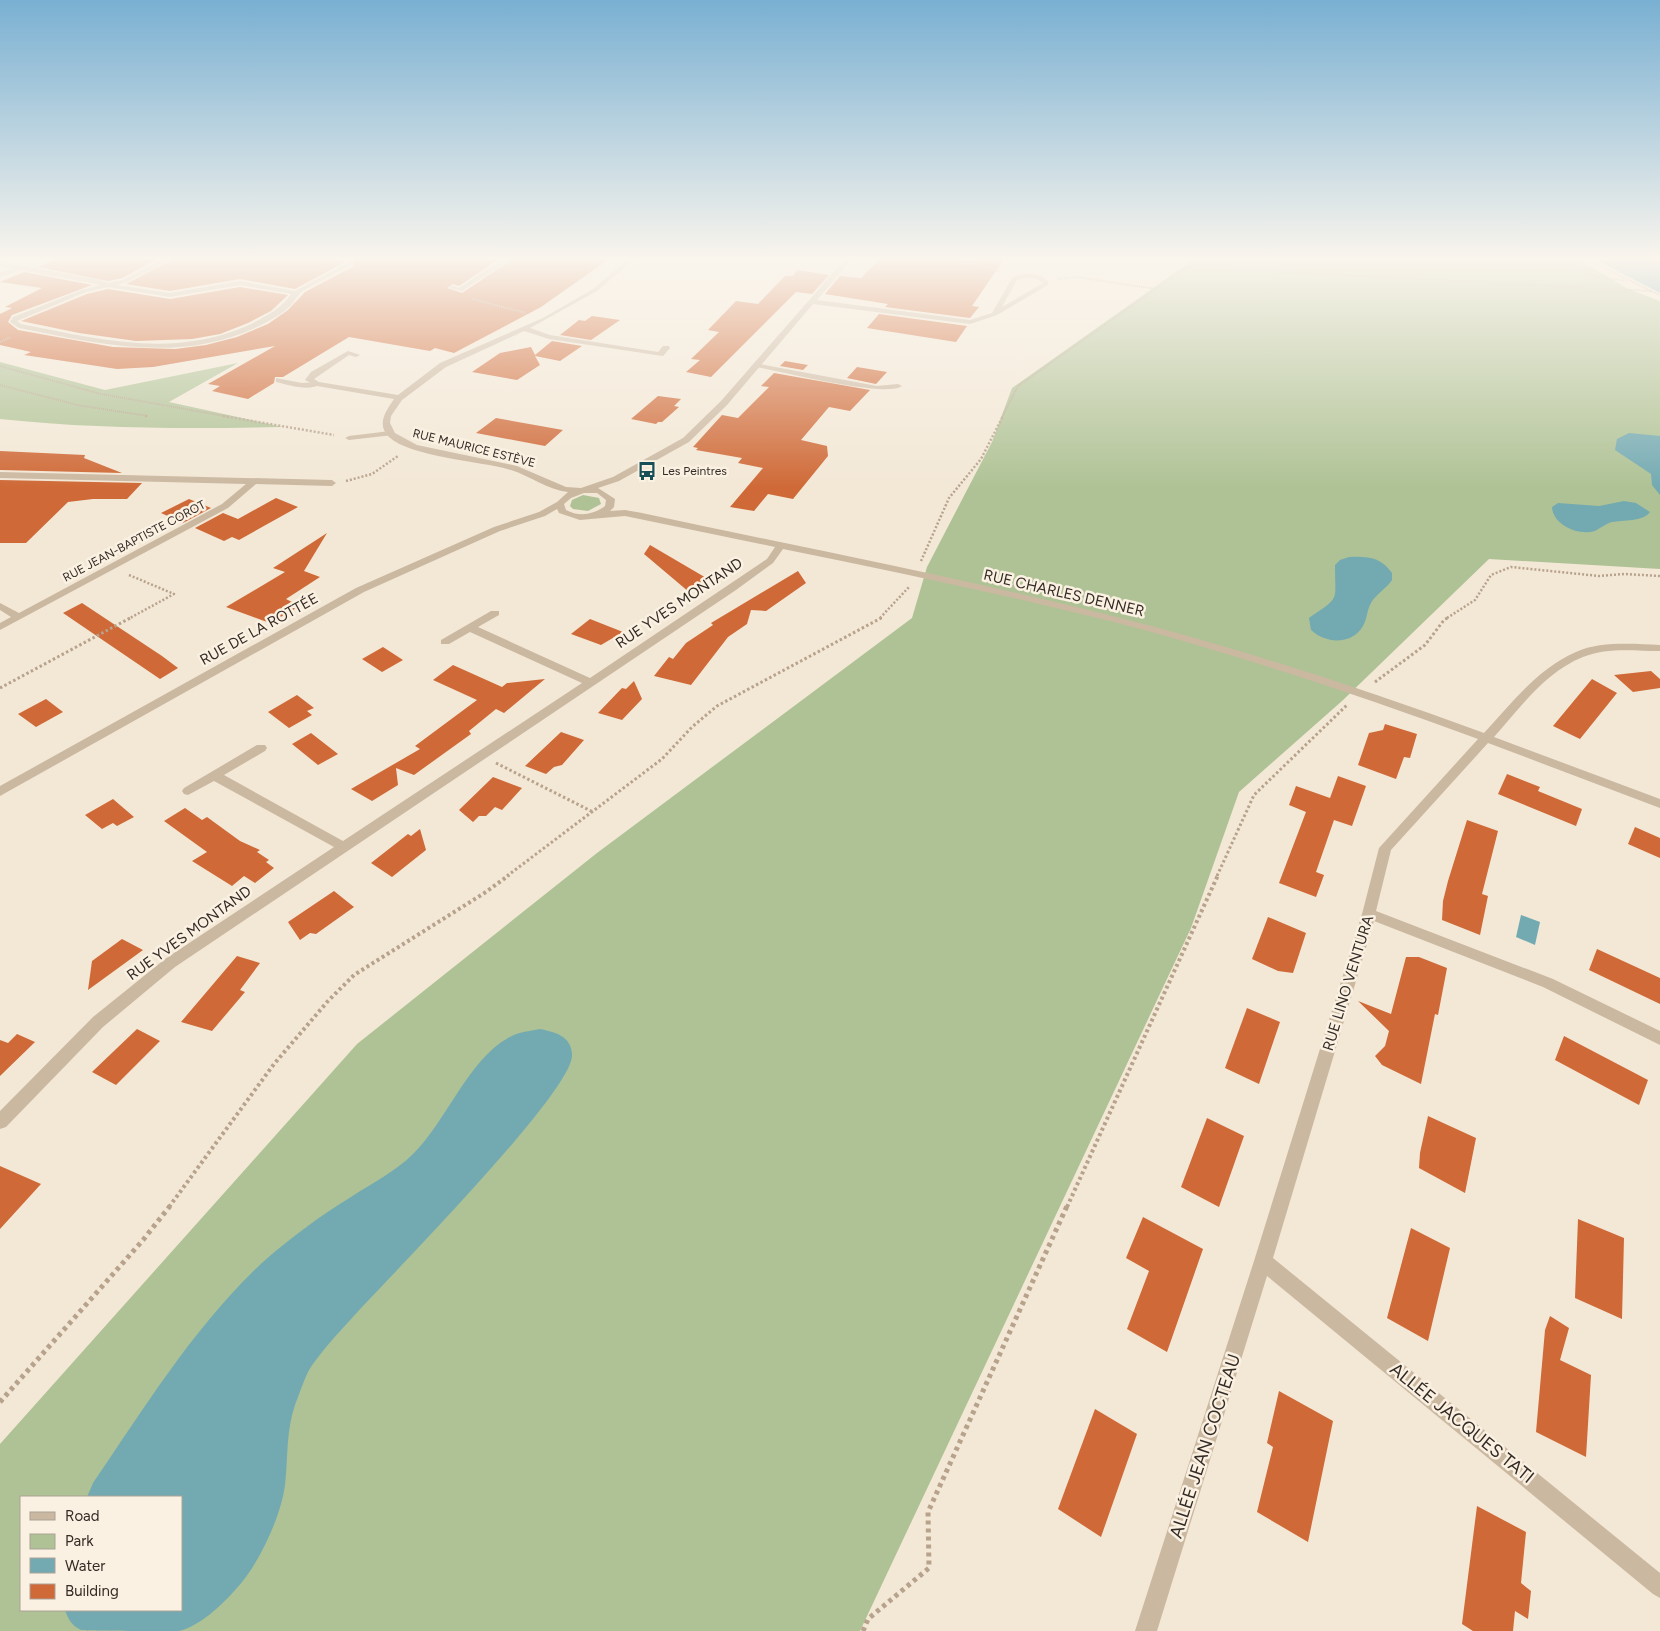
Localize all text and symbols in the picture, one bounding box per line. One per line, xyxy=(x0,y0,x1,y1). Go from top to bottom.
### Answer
street label: RUE MAURICE ESTÈVE xyxy=(411,426,537,470)
bus stop icon: Les Peintres xyxy=(636,460,658,482)
place label: Les Peintres xyxy=(662,464,727,478)
street label: RUE JEAN-BAPTISTE COROT xyxy=(60,497,208,585)
street label: RUE YVES MONTAND xyxy=(612,554,746,652)
street label: RUE CHARLES DENNER xyxy=(982,566,1146,620)
street label: RUE DE LA ROTTÉE xyxy=(197,589,321,669)
street label: RUE YVES MONTAND xyxy=(123,882,255,984)
street label: RUE LINO VENTURA xyxy=(1319,913,1377,1053)
street label: ALLÉE JEAN COCTEAU xyxy=(1165,1351,1245,1541)
street label: ALLÉE JACQUES TATI xyxy=(1385,1358,1539,1488)
legend xyxy=(20,1496,182,1611)
text: Road xyxy=(65,1507,100,1525)
text: Park xyxy=(65,1532,94,1550)
text: Water xyxy=(65,1557,105,1575)
text: Building xyxy=(65,1582,119,1600)

